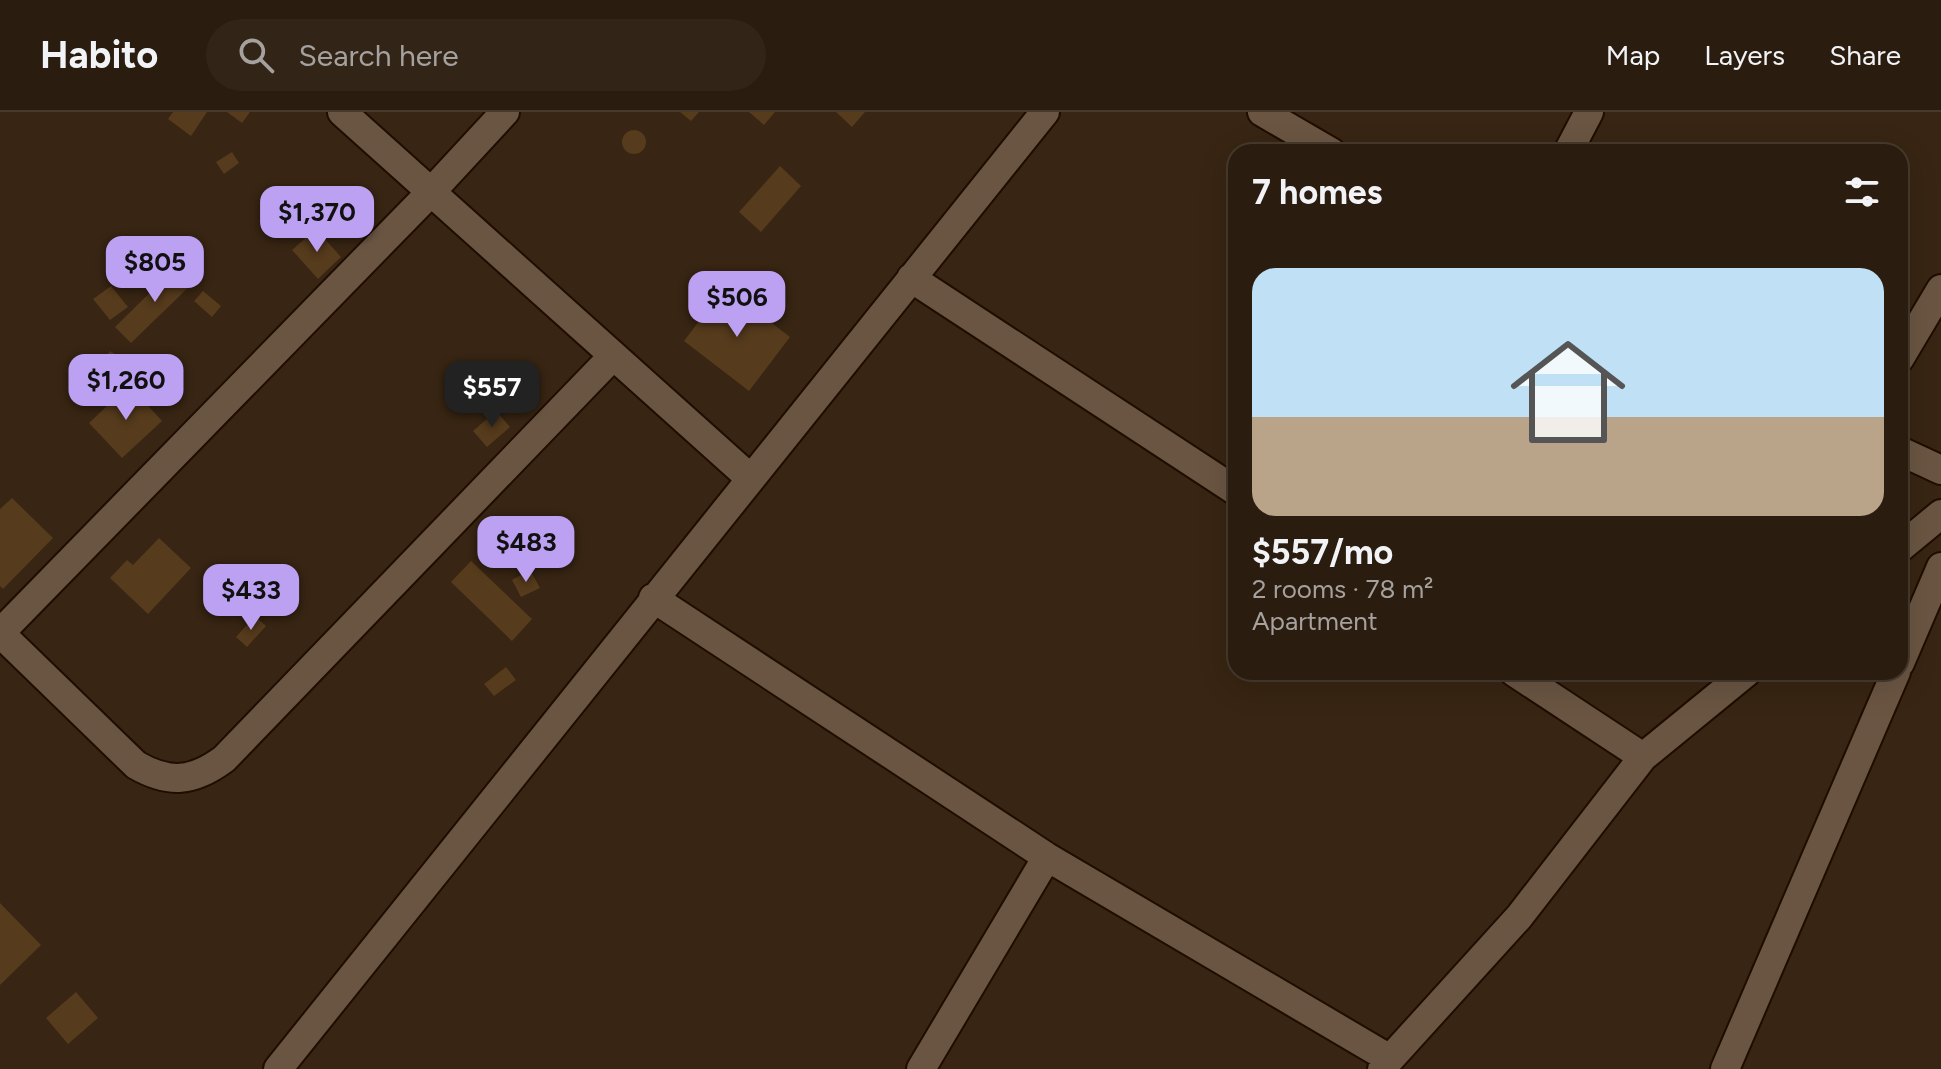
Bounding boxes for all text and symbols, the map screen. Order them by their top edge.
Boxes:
search box [206,19,766,91]
text: Habito [40,32,158,78]
icon: search [234,33,278,77]
text: Search here [298,37,459,74]
text: Map [1606,38,1660,72]
text: Layers [1704,38,1785,72]
text: Share [1829,38,1901,72]
icon: filters [1840,170,1884,214]
text: 7 homes [1252,172,1382,213]
pin: $1,370 [252,186,382,254]
text: $1,370 [278,196,356,228]
pin: $805 [108,236,202,304]
text: $805 [124,246,186,278]
pin: $506 [690,271,784,339]
text: $506 [706,281,768,313]
icon: home [1496,320,1640,464]
pin: $1,260 [61,354,191,422]
pin: $557 [445,361,539,429]
text: $1,260 [86,364,166,396]
text: $557 [462,371,522,403]
pin: $483 [479,516,573,584]
text: $483 [495,526,557,558]
text: $557/mo [1252,532,1393,573]
pin: $433 [204,564,298,632]
text: 2 rooms · 78 m² [1252,573,1433,605]
text: $433 [221,574,281,606]
text: Apartment [1252,605,1378,637]

